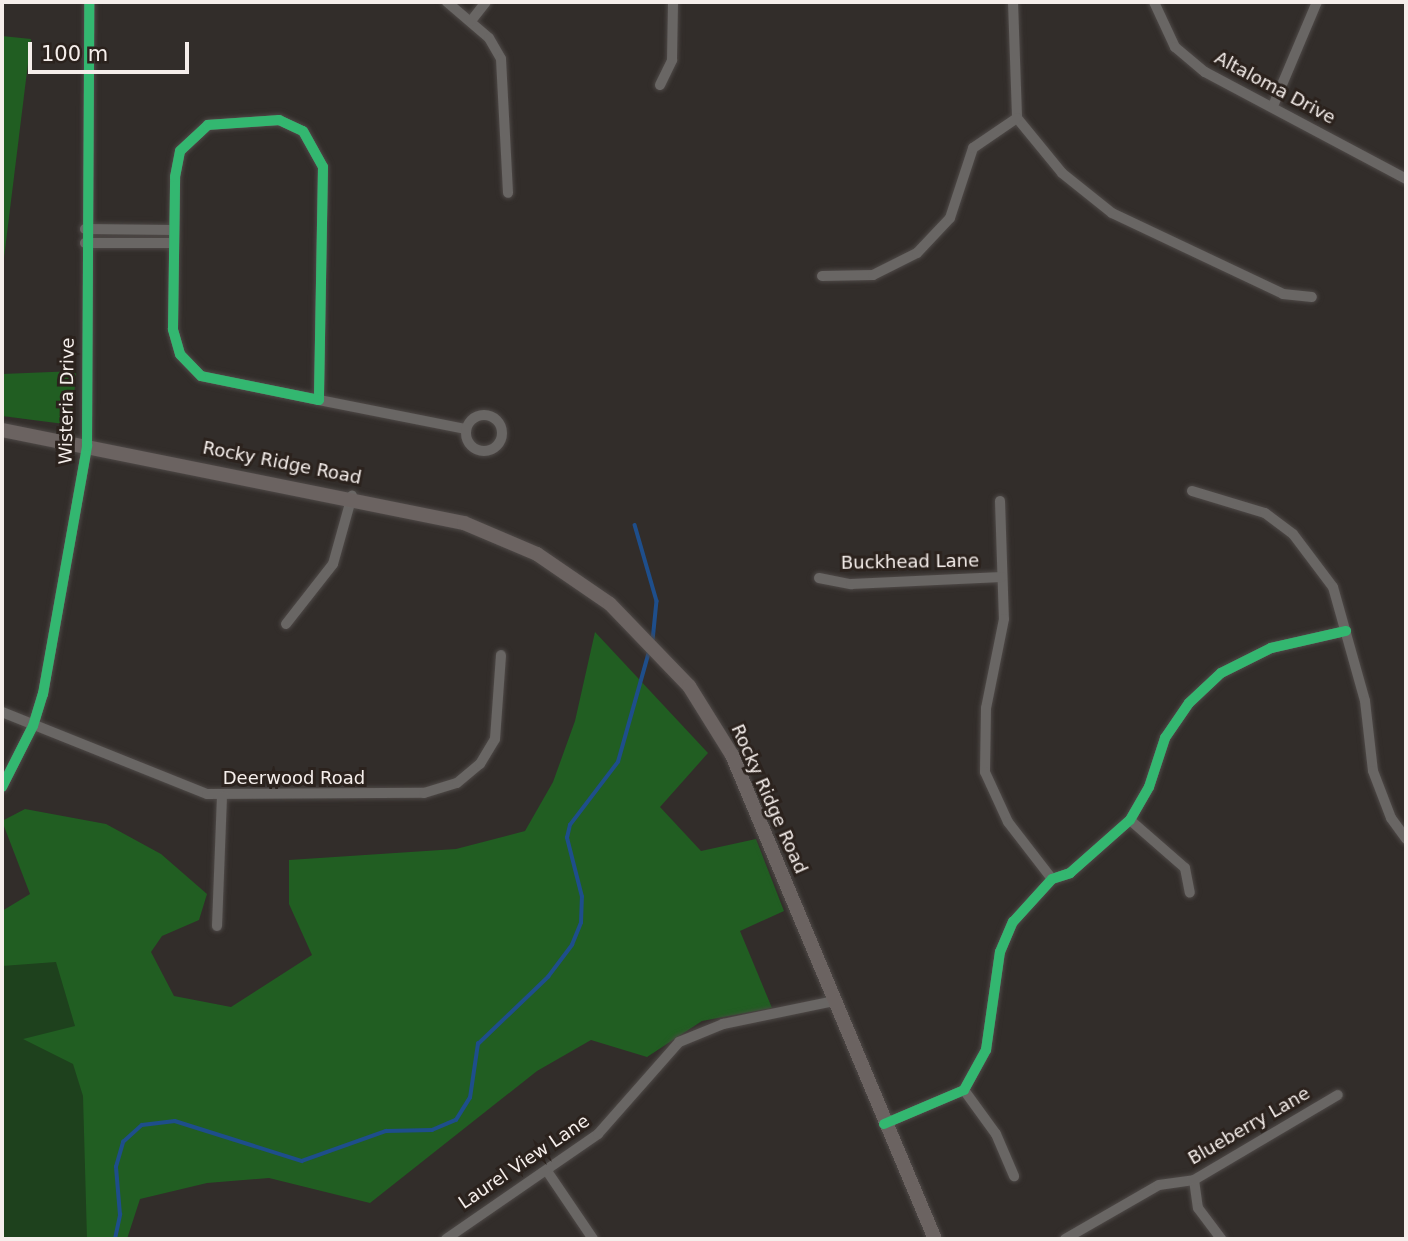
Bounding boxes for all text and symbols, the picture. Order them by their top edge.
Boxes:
scale bar [32,28,192,72]
text: 100 m [41,42,108,66]
street label: Altaloma Drive [1211,47,1339,129]
street label: Wisteria Drive [55,337,79,465]
street label: Rocky Ridge Road [201,437,363,489]
street label: Buckhead Lane [841,550,979,574]
street label: Rocky Ridge Road [726,721,812,877]
street label: Deerwood Road [223,767,365,789]
street label: Blueberry Lane [1184,1082,1314,1170]
street label: Laurel View Lane [454,1110,594,1214]

